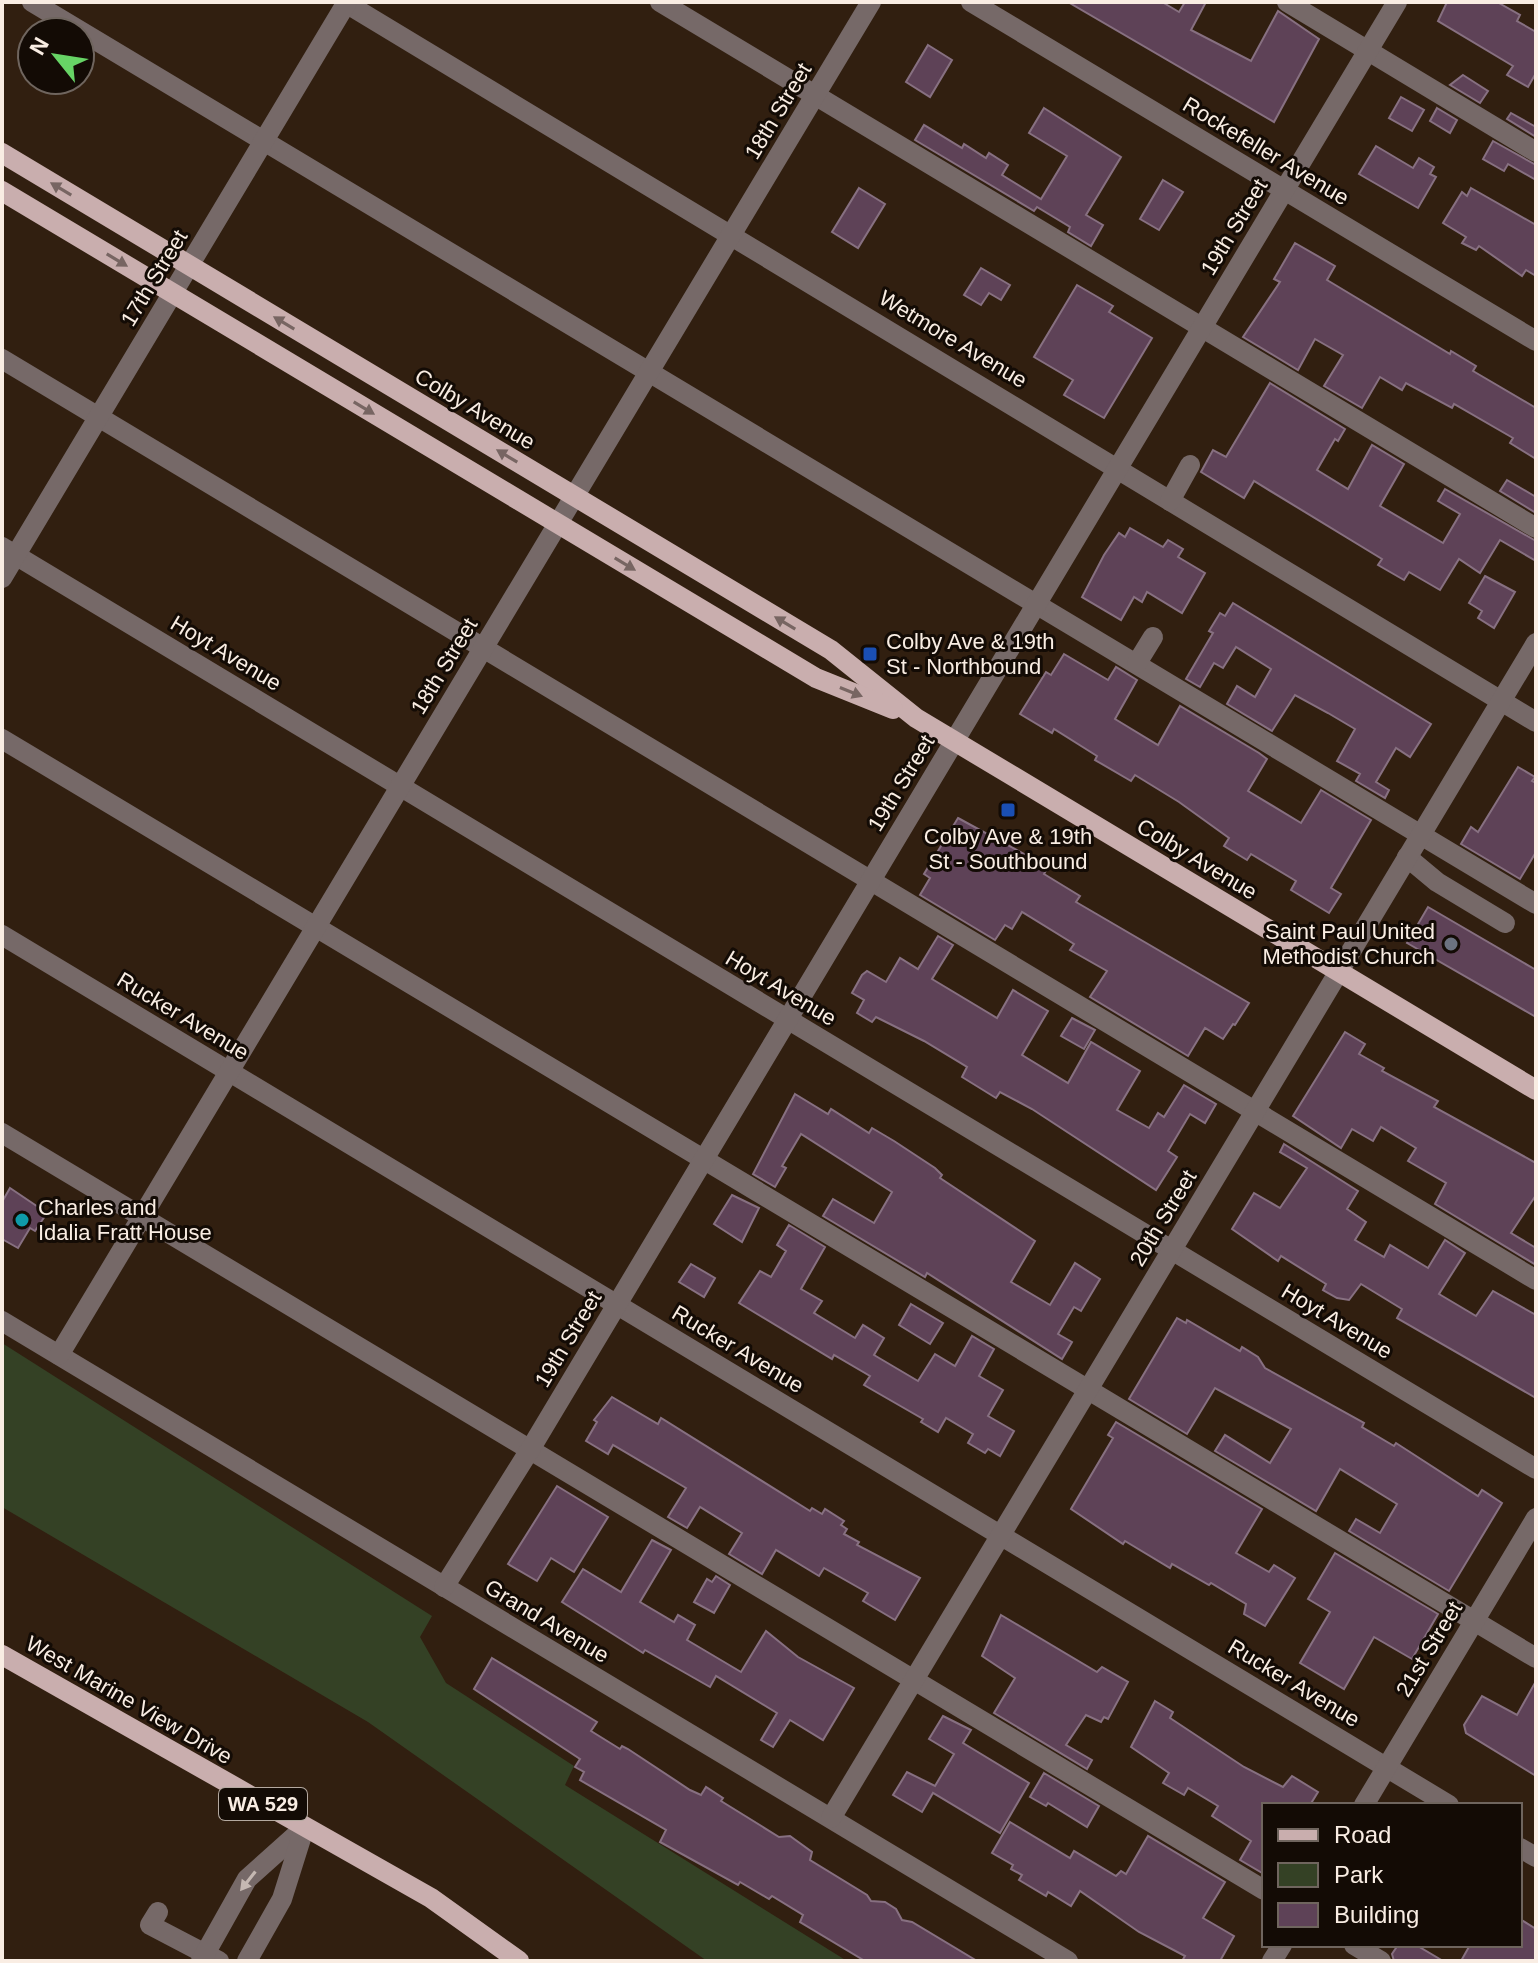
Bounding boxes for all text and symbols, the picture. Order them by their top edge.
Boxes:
north arrow [16,16,96,96]
text: N [24,33,54,59]
street label: 18th Street [740,58,816,164]
street label: Rockefeller Avenue [1178,92,1354,210]
street label: 19th Street [1196,174,1272,280]
one-way arrow [50,182,72,196]
street label: 17th Street [116,225,192,331]
one-way arrow [106,252,128,266]
street label: Wetmore Avenue [875,285,1031,393]
one-way arrow [273,316,295,330]
street label: Colby Avenue [411,363,539,455]
one-way arrow [353,400,375,414]
one-way arrow [496,450,518,464]
one-way arrow [614,557,636,571]
street label: Hoyt Avenue [166,610,286,696]
street label: 18th Street [406,613,482,719]
one-way arrow [774,616,796,630]
place label: Colby Ave & 19th St - Northbound [886,629,1054,679]
marker: Colby Ave & 19th St - Northbound [861,645,879,663]
one-way arrow [839,686,863,699]
street label: 19th Street [863,730,939,836]
marker: Colby Ave & 19th St - Southbound [999,801,1017,819]
street label: Colby Avenue [1133,813,1261,905]
place label: Colby Ave & 19th St - Southbound [924,824,1092,874]
place label: Saint Paul United Methodist Church [1263,919,1435,969]
marker: Saint Paul United Methodist Church [1442,935,1460,953]
street label: Hoyt Avenue [721,945,841,1031]
street label: Rucker Avenue [113,967,253,1065]
street label: 20th Street [1125,1165,1201,1271]
place label: Charles and Idalia Fratt House [38,1195,212,1245]
marker: Charles and Idalia Fratt House [13,1211,31,1229]
street label: Hoyt Avenue [1277,1278,1397,1364]
street label: 19th Street [530,1286,606,1392]
street label: Rucker Avenue [668,1300,808,1398]
street label: Grand Avenue [480,1574,614,1668]
street label: 21st Street [1391,1597,1467,1701]
street label: West Marine View Drive [21,1631,237,1769]
street label: Rucker Avenue [1224,1634,1364,1732]
road number: WA 529 [219,1788,307,1820]
legend [1262,1803,1522,1947]
text: Road [1334,1821,1391,1848]
text: Park [1334,1861,1384,1888]
one-way arrow [240,1871,257,1892]
text: Building [1334,1901,1419,1928]

